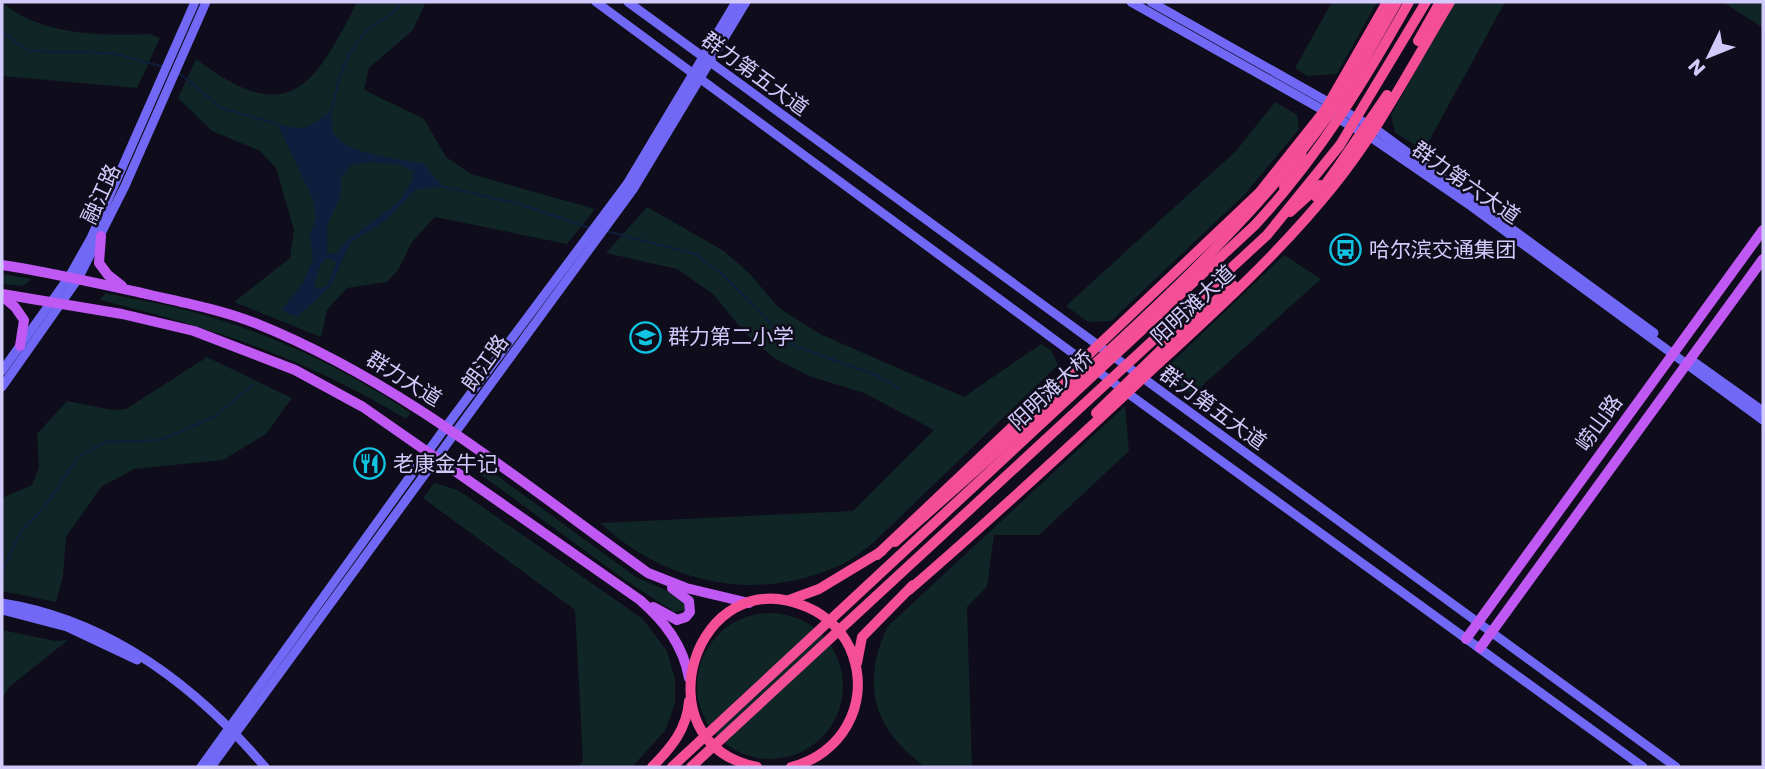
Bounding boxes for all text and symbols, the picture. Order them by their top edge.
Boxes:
north arrow [1674,21,1744,91]
street label: 群力第五大道 [696,25,815,122]
text: N [1682,53,1712,82]
street label: 群力第六大道 [1406,135,1526,231]
street label: 融江路 [74,159,127,228]
bus stop icon: 哈尔滨交通集团 [1329,233,1363,267]
place label: 哈尔滨交通集团 [1369,235,1516,264]
street label: 阳明滩大道 [1144,258,1241,351]
school or university icon: 群力第二小学 [628,320,662,354]
place label: 群力第二小学 [668,322,794,351]
street label: 朗江路 [454,329,515,397]
street label: 阳明滩大桥 [1002,343,1099,436]
street label: 群力大道 [361,344,448,413]
street label: 群力第五大道 [1154,359,1273,456]
street label: 崂山路 [1568,389,1629,457]
restaurant icon: 老康金牛记 [353,447,387,481]
place label: 老康金牛记 [393,449,498,478]

